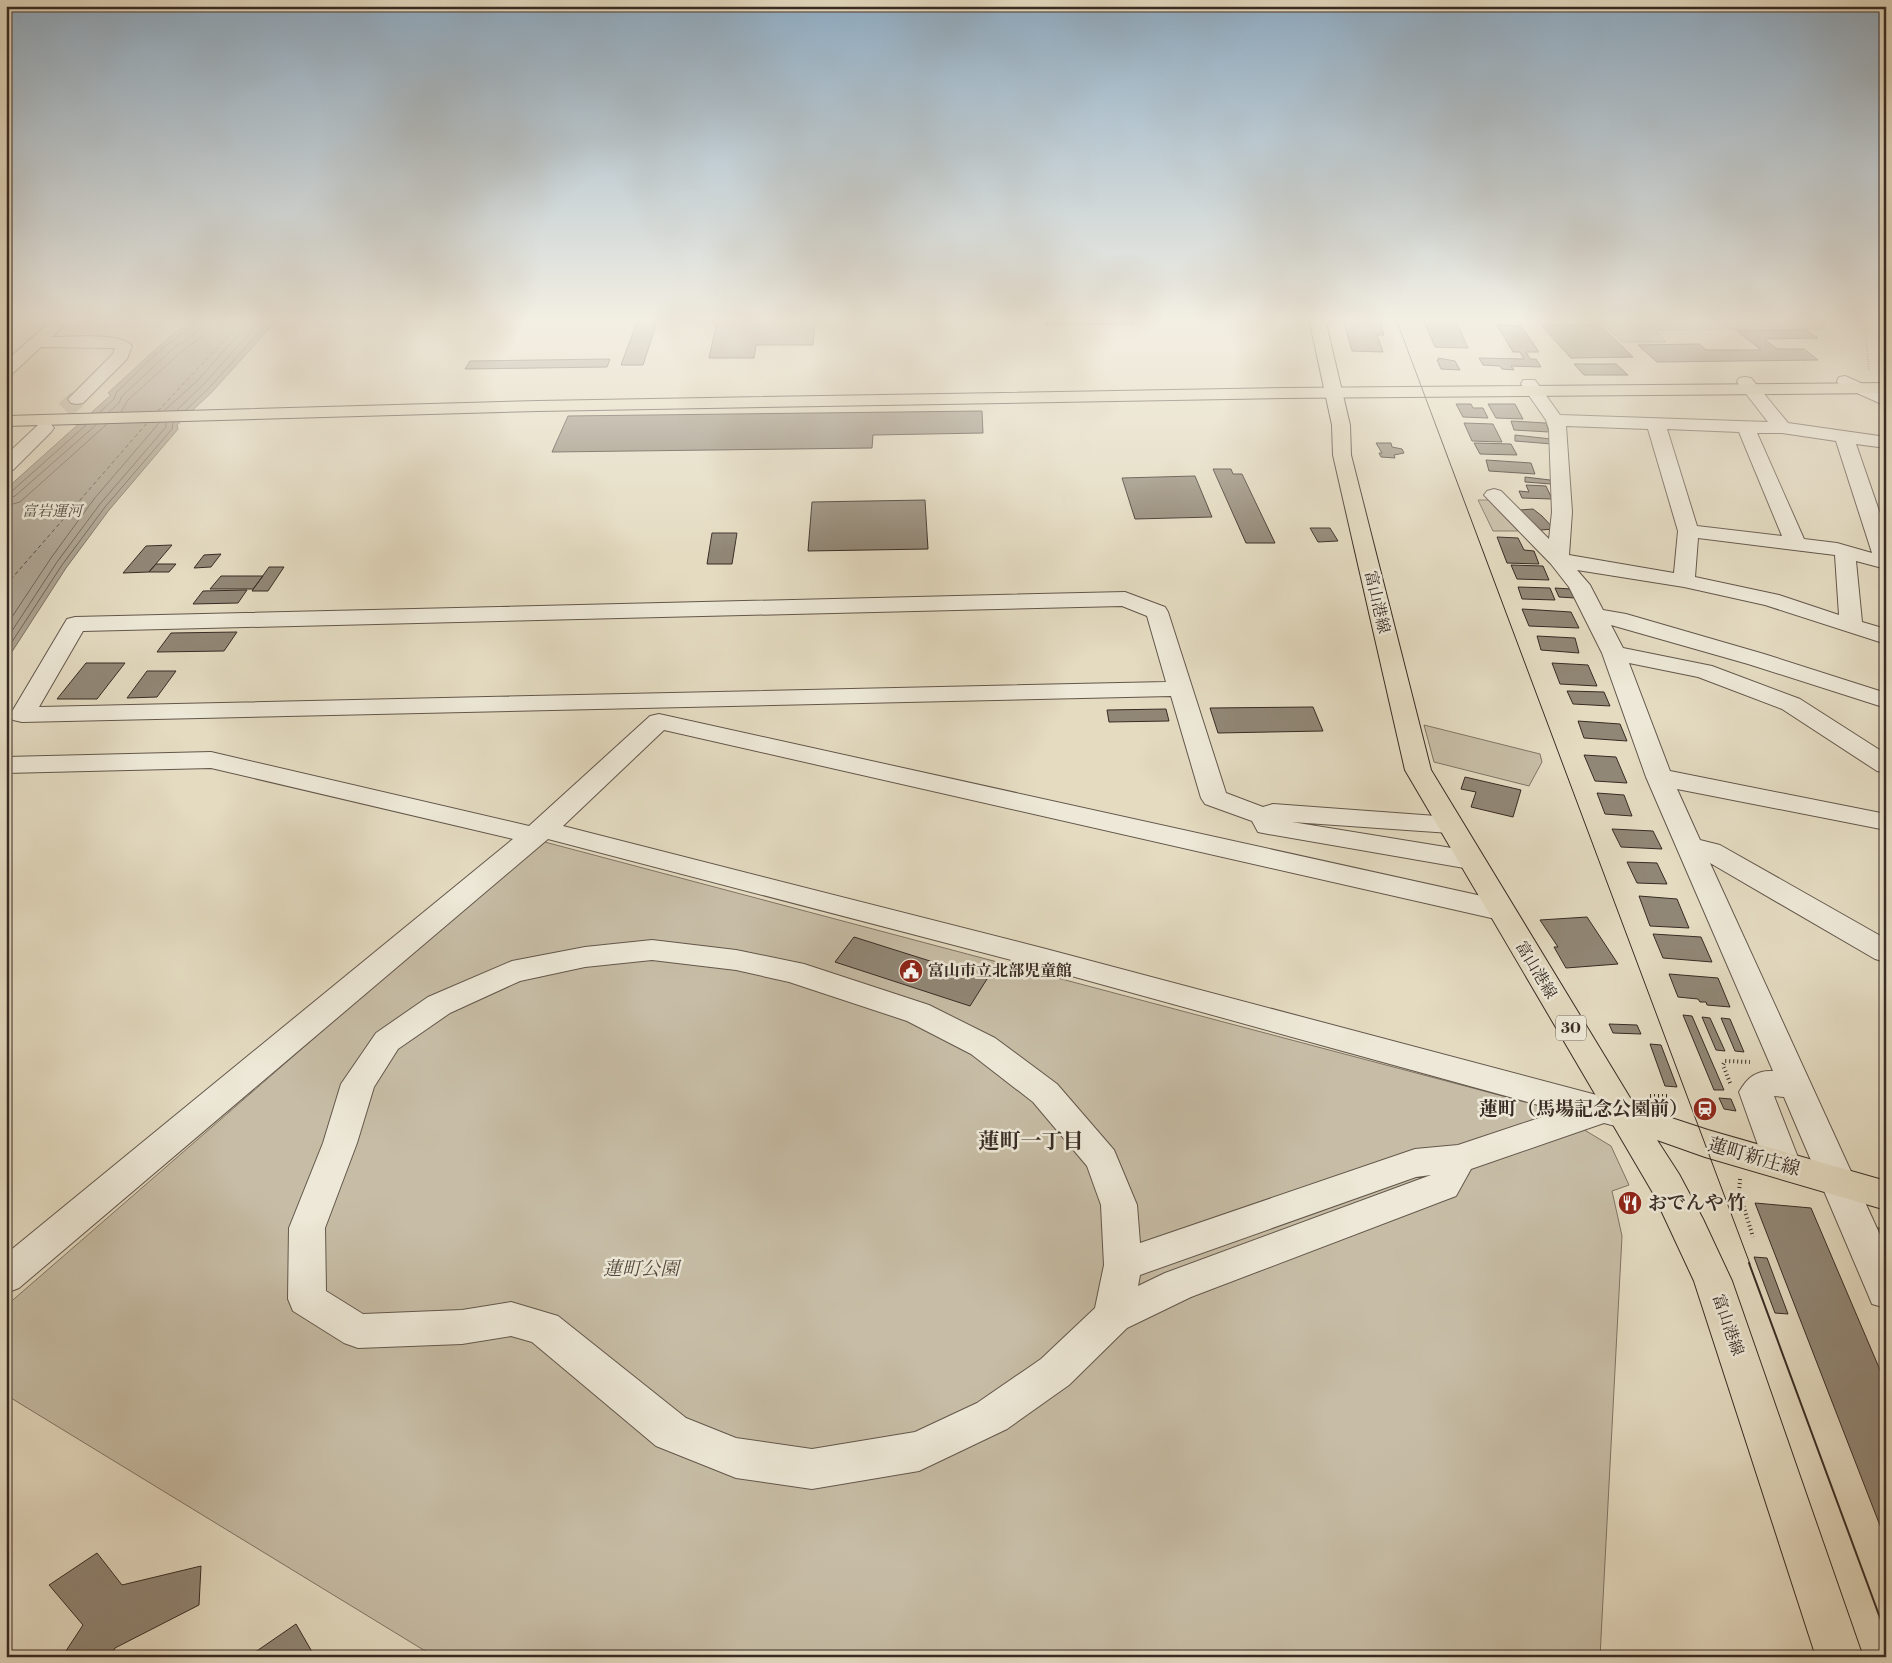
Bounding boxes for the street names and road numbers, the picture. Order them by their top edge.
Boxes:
street label: 富山港線 [1360,569,1394,635]
street label: 富山港線 [1511,937,1561,1003]
road number: 30 [1556,1016,1586,1040]
street label: 蓮町新庄線 [1705,1132,1803,1182]
street label: 富山港線 [1708,1291,1748,1359]

